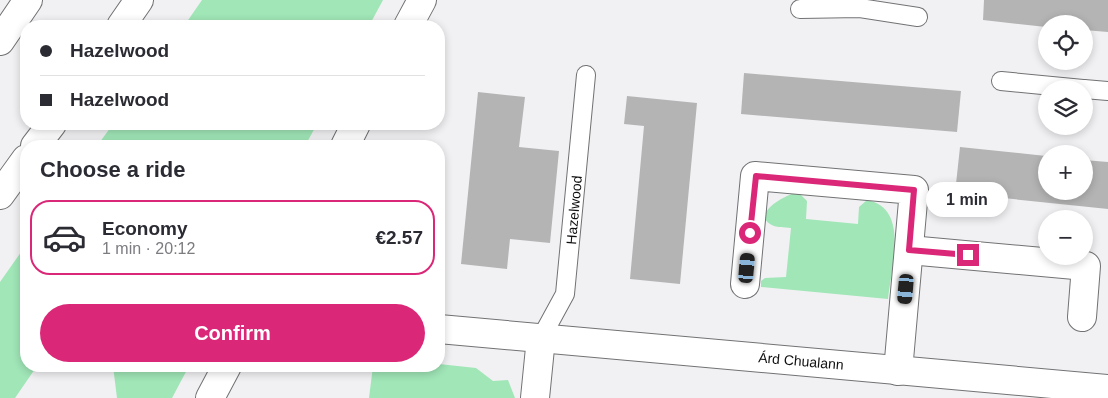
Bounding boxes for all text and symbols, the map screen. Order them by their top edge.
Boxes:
map controls [1038,15,1093,265]
button: locate [1038,15,1093,70]
text: Hazelwood [70,40,169,61]
button: layers [1038,80,1093,135]
text: Hazelwood [70,89,169,110]
button: + [1038,145,1093,200]
text: Choose a ride [40,157,185,182]
street label: Hazelwood [563,175,585,245]
callout: 1 min [927,182,1009,218]
text: 1 min [946,191,988,208]
button: − [1038,210,1093,265]
icon: car [42,215,87,260]
text: Economy [102,218,188,239]
route start [739,222,761,244]
text: €2.57 [375,227,423,248]
text: 1 min · 20:12 [102,240,195,257]
route end [957,244,979,266]
car [738,252,755,284]
car [897,273,914,305]
button: Confirm [40,304,425,362]
street label: Árd Chualann [758,349,844,373]

